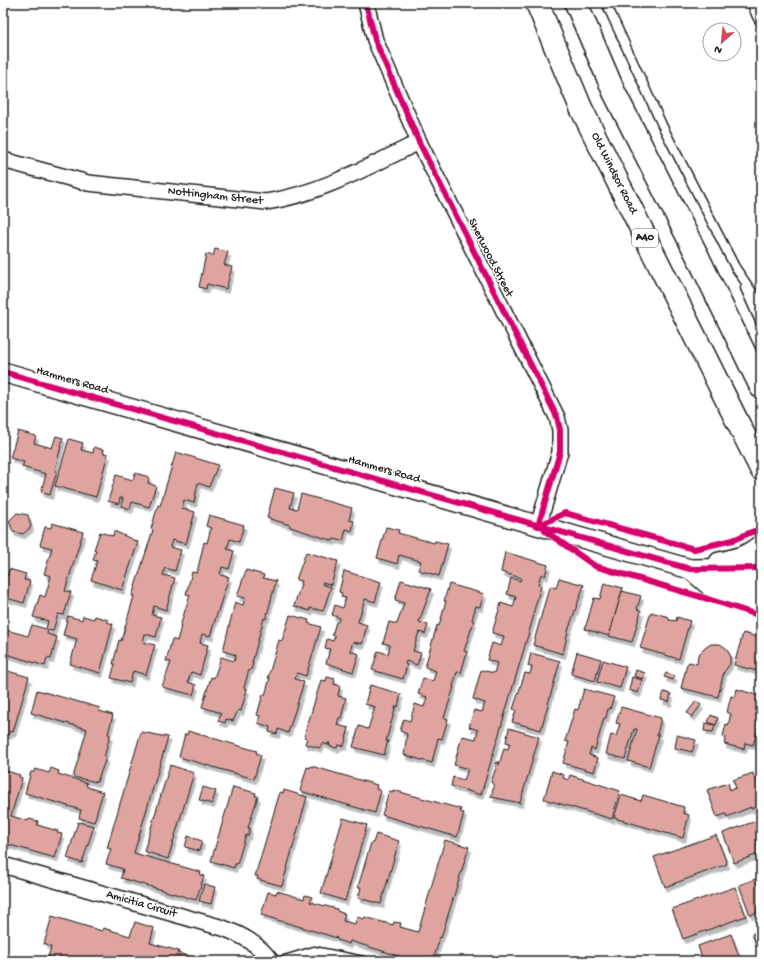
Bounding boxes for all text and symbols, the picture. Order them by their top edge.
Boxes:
north arrow [702,22,742,62]
text: N [712,42,724,56]
street label: Old Windsor Road [587,130,640,217]
street label: Nottingham Street [167,185,265,209]
street label: Sherwood Street [464,216,516,301]
road number: A40 [632,229,658,247]
street label: Hammers Road [34,364,111,398]
street label: Hammers Road [346,453,423,487]
street label: Amicitia Circuit [105,888,179,922]

